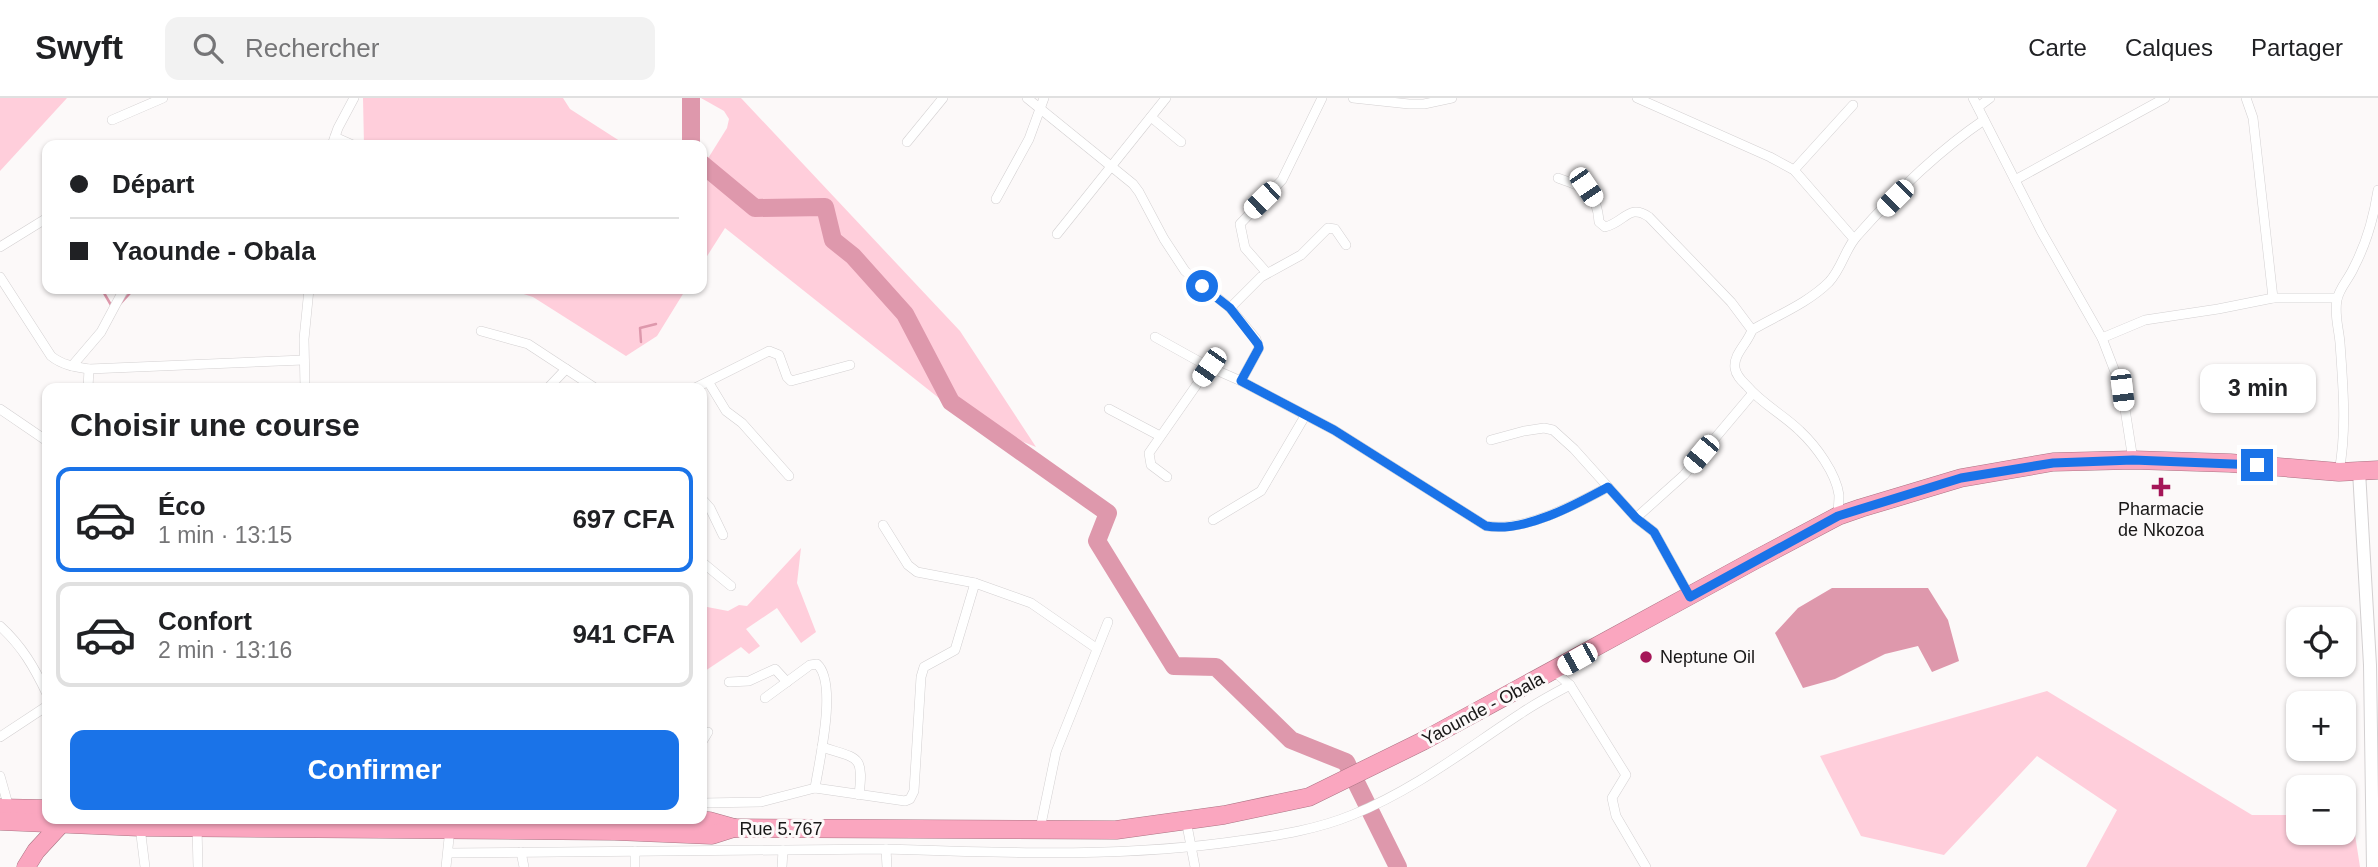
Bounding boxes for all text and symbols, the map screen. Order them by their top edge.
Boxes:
search box [165,17,655,80]
text: Swyft [35,29,123,66]
icon: search [189,29,227,67]
text: Rechercher [245,33,379,63]
text: Carte [2028,34,2087,61]
text: Calques [2125,34,2213,61]
text: Partager [2251,34,2343,61]
car [1566,164,1607,210]
text: Départ [112,169,194,199]
car [1873,176,1918,220]
car [1240,178,1285,222]
text: Yaounde - Obala [112,236,316,266]
route start [1186,270,1218,302]
car [1189,344,1230,390]
callout: 3 min [2199,364,2315,412]
car [2110,368,2135,412]
text: 3 min [2228,375,2288,401]
text: Choisir une course [70,407,360,443]
car [1680,431,1723,477]
route end [2241,449,2273,481]
marker: Pharmacie de Nkozoa [2153,479,2169,495]
icon: car [74,488,137,551]
text: Éco [158,491,206,521]
place label: Pharmacie de Nkozoa [2118,499,2205,540]
text: 697 CFA [572,504,675,534]
text: 1 min · 13:15 [158,522,292,548]
icon: car [74,603,137,666]
text: Confort [158,606,252,636]
map controls [2286,607,2356,845]
button: locate [2286,607,2356,677]
text: 941 CFA [572,619,675,649]
text: 2 min · 13:16 [158,637,292,663]
car [1554,640,1601,678]
place label: Neptune Oil [1660,647,1755,667]
marker: Neptune Oil [1638,649,1654,665]
street label: Yaounde - Obala [1419,668,1548,749]
button: + [2286,691,2356,761]
button: Confirmer [70,730,679,810]
button: − [2286,775,2356,845]
street label: Rue 5.767 [739,819,823,839]

